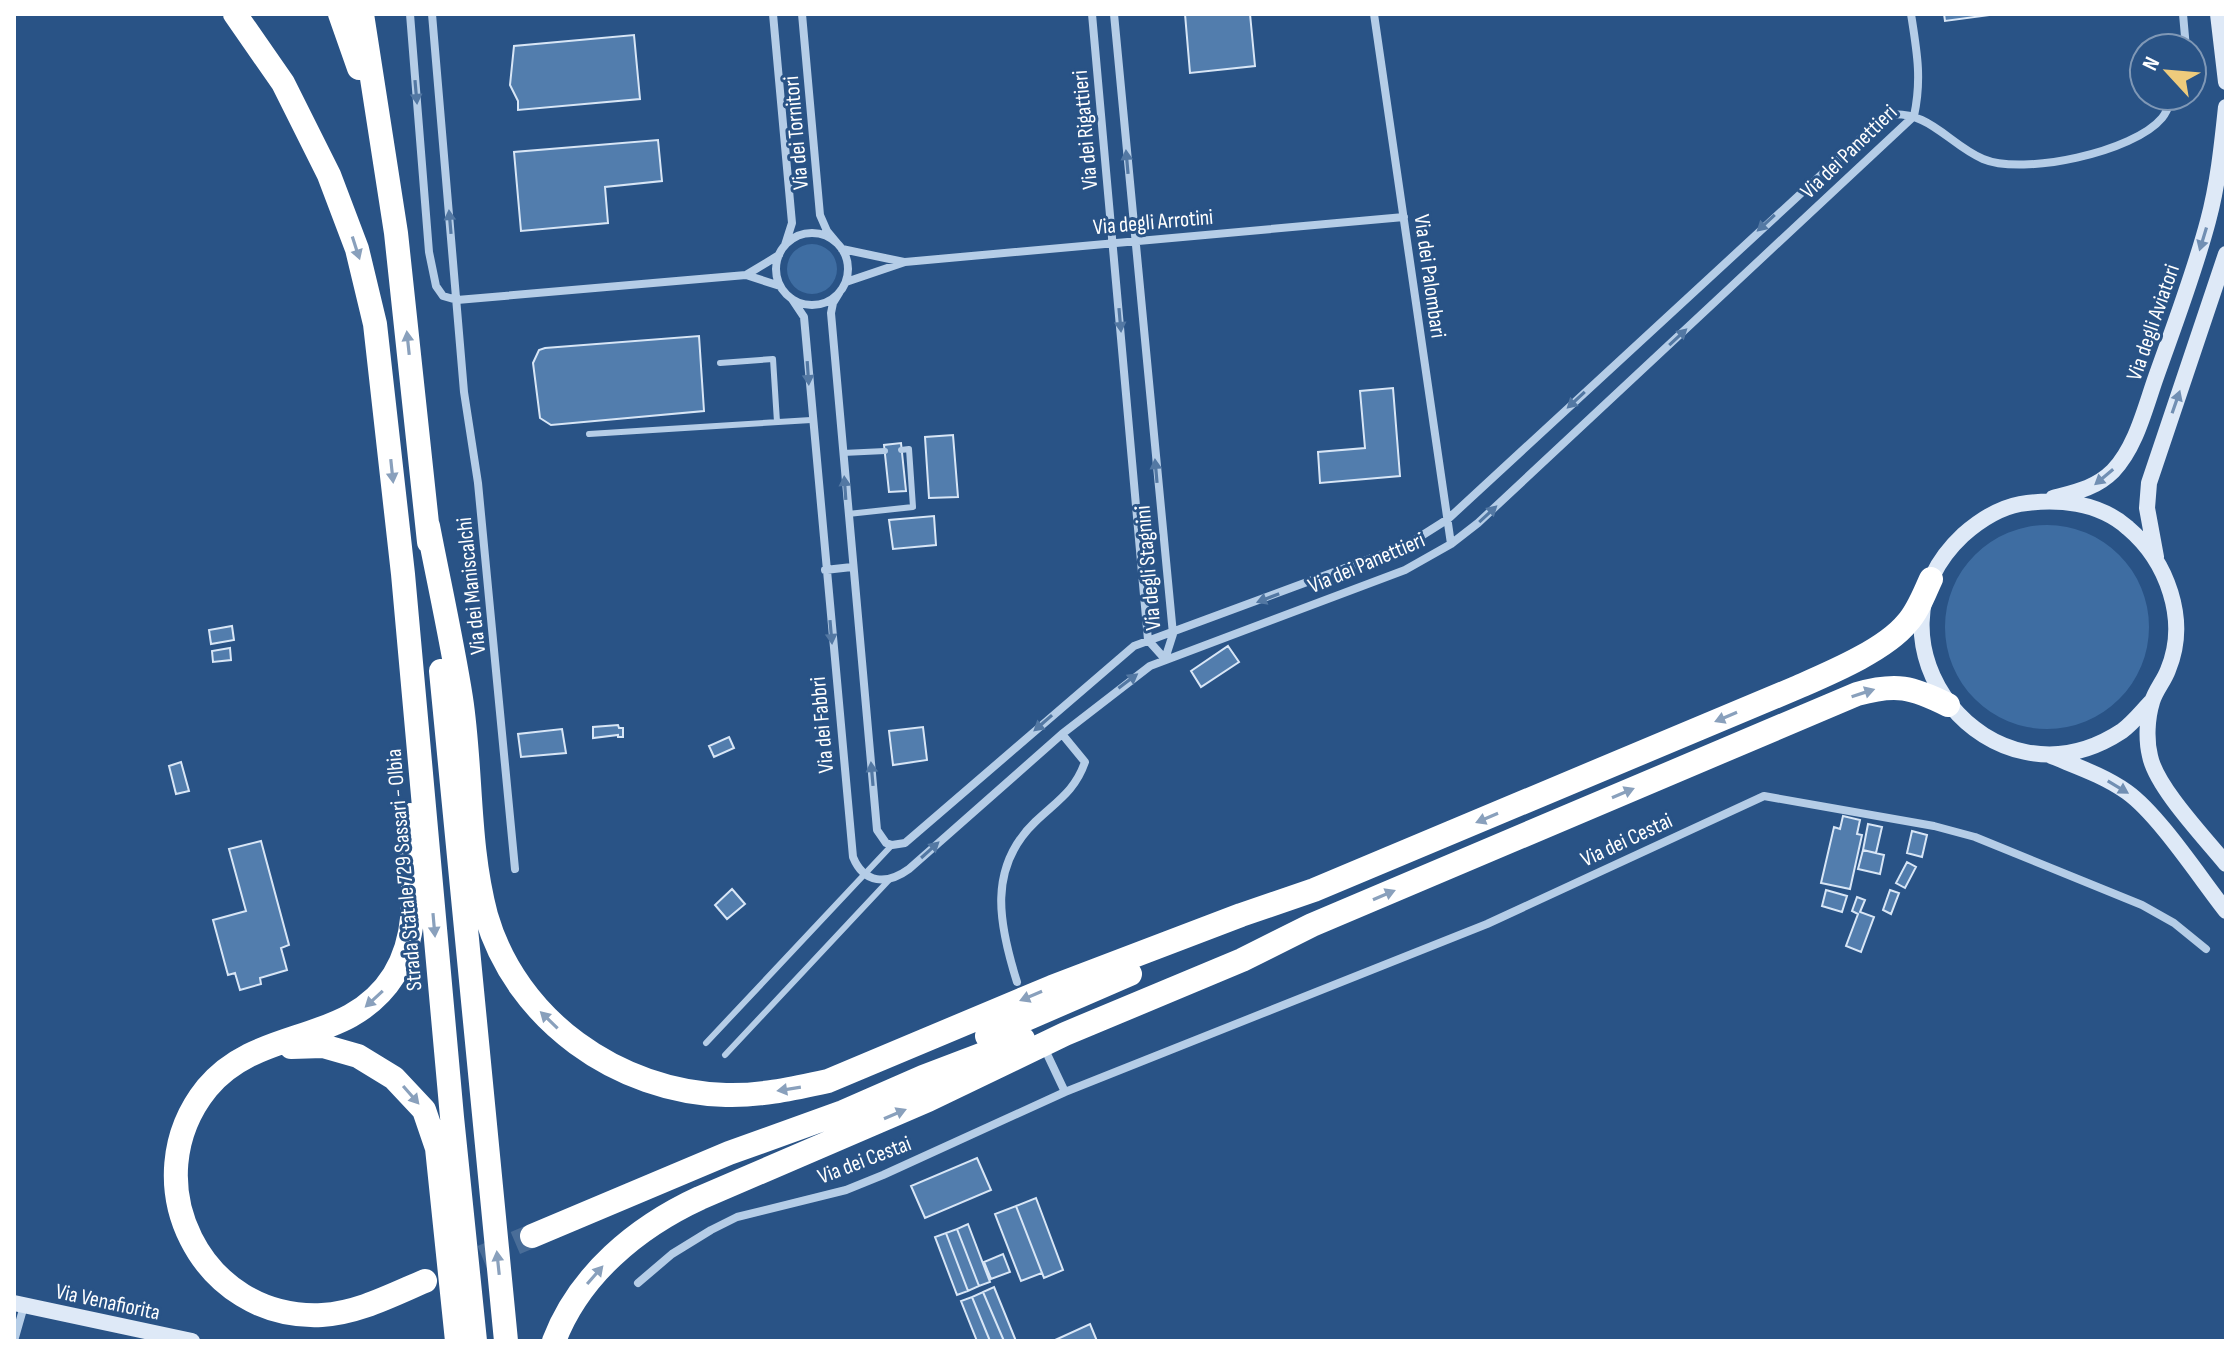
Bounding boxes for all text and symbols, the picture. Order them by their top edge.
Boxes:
north arrow [2128,32,2208,112]
text: N [2137,53,2166,75]
street label: Via dei Rigattieri [1067,69,1104,191]
street label: Via dei Tornitori [778,75,815,191]
one-way arrow [410,80,423,105]
street label: Via dei Panettieri [1795,99,1903,205]
one-way arrow [1121,149,1134,174]
street label: Via degli Arrotini [1092,204,1214,241]
one-way arrow [443,209,456,234]
street label: Via dei Palombari [1407,213,1452,340]
one-way arrow [1757,214,1776,232]
one-way arrow [2196,227,2209,251]
one-way arrow [351,237,363,261]
street label: Via degli Aviatori [2121,261,2186,384]
one-way arrow [1113,308,1126,333]
one-way arrow [1668,328,1687,346]
one-way arrow [401,330,414,355]
one-way arrow [802,361,815,386]
one-way arrow [2170,390,2183,414]
one-way arrow [1566,391,1585,409]
one-way arrow [1149,458,1162,483]
one-way arrow [385,459,398,484]
one-way arrow [2094,468,2114,485]
one-way arrow [838,475,851,500]
street label: Via degli Stagnini [1130,504,1167,631]
one-way arrow [1478,505,1497,523]
street label: Via dei Maniscalchi [451,516,492,656]
street label: Via dei Panettieri [1304,527,1429,600]
one-way arrow [1256,592,1280,605]
one-way arrow [824,620,837,645]
one-way arrow [1118,674,1138,690]
street label: Via dei Fabbri [805,676,840,774]
one-way arrow [1851,686,1875,699]
one-way arrow [1714,711,1738,724]
one-way arrow [1034,714,1054,731]
street label: Strada Statale 729 Sassari - Olbia [380,748,429,992]
one-way arrow [865,761,878,786]
one-way arrow [2107,780,2129,794]
one-way arrow [1611,787,1635,800]
street label: Via dei Cestai [1577,807,1677,873]
one-way arrow [1474,812,1498,825]
one-way arrow [921,842,940,860]
one-way arrow [1372,888,1395,901]
one-way arrow [428,913,441,938]
one-way arrow [364,990,384,1008]
one-way arrow [1019,990,1043,1003]
one-way arrow [540,1011,559,1029]
one-way arrow [776,1083,801,1096]
one-way arrow [402,1085,419,1105]
one-way arrow [883,1108,907,1121]
street label: Via dei Cestai [814,1130,915,1191]
one-way arrow [492,1250,505,1275]
one-way arrow [585,1266,603,1285]
street label: Via Venafiorita [53,1278,162,1327]

